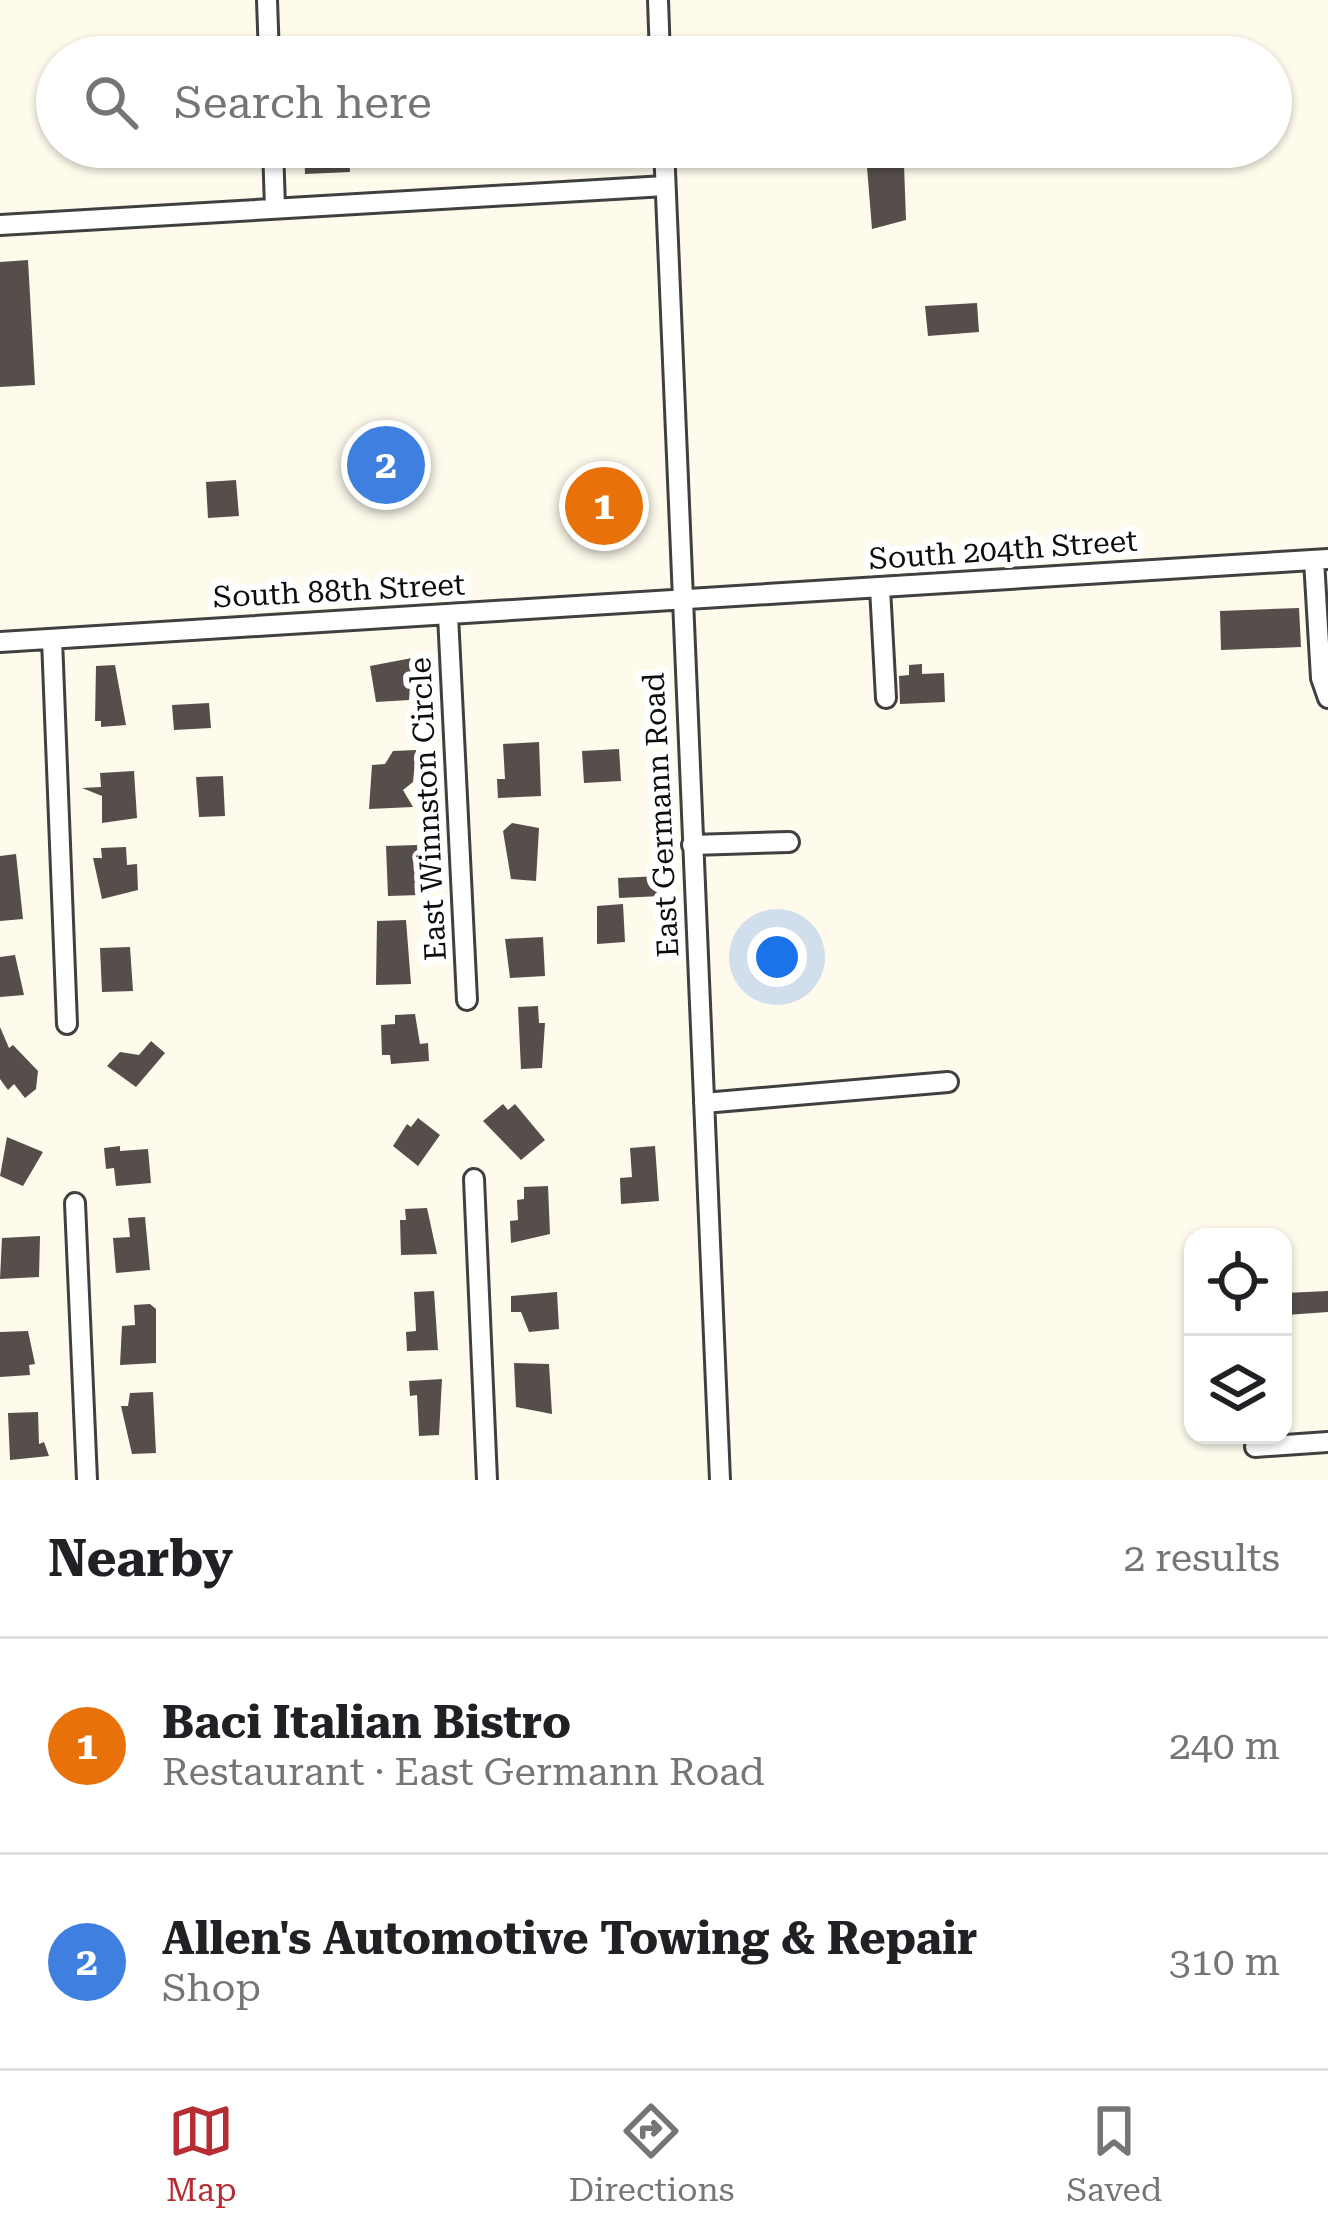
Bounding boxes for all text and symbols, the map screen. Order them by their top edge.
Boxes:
search box [36,36,1292,168]
icon: search [78,69,144,135]
text: Search here [174,76,432,129]
pin: 2 [347,420,425,510]
pin: 1 [565,461,643,551]
street label: South 204th Street [868,523,1138,576]
street label: South 88th Street [212,566,466,615]
street label: East Winnston Circle [402,656,453,962]
street label: East Germann Road [636,672,685,958]
your location [747,927,807,987]
map controls [1184,1228,1292,1444]
button: locate [1184,1228,1292,1336]
button: layers [1184,1336,1292,1444]
text: Nearby [48,1529,233,1588]
text: 2 results [1123,1535,1280,1581]
text: Baci Italian Bistro [162,1696,571,1749]
text: 1 [76,1723,98,1769]
text: 240 m [1169,1723,1280,1769]
text: Restaurant · East Germann Road [162,1749,765,1795]
text: Allen's Automotive Towing & Repair [162,1912,978,1965]
text: 2 [76,1939,98,1985]
text: 310 m [1169,1939,1280,1985]
text: Shop [162,1965,261,2011]
tab: Map [166,2098,237,2209]
tab: Directions [568,2098,734,2209]
tab: Saved [1066,2098,1162,2209]

